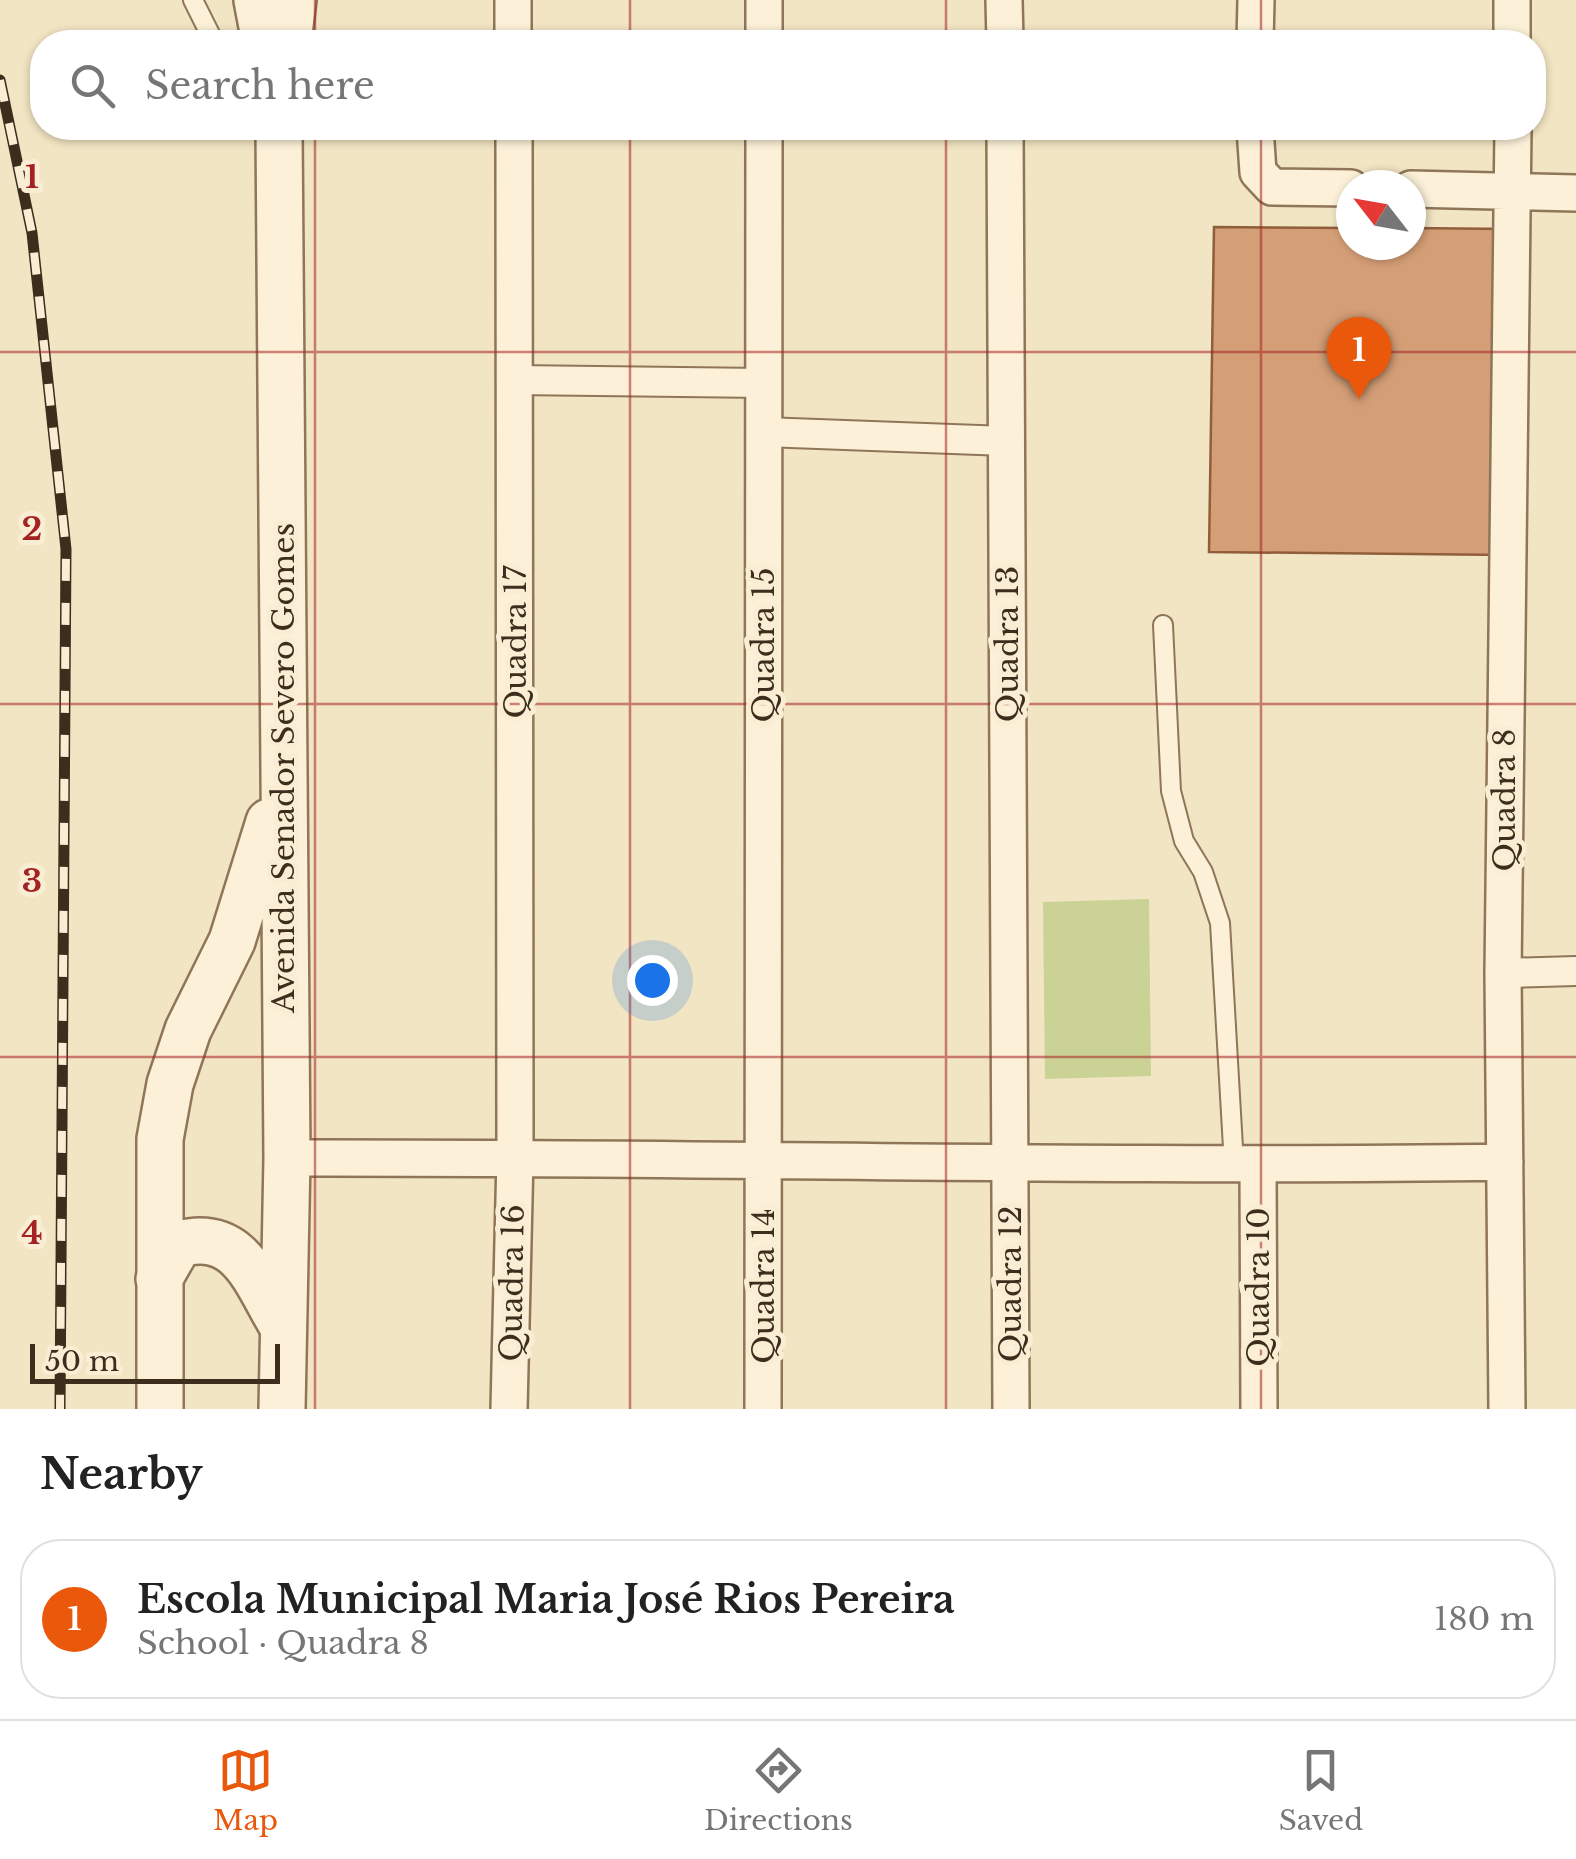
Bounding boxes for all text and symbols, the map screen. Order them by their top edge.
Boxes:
search box [30,30,1546,140]
icon: search [65,58,120,113]
text: Search here [145,62,375,109]
text: 1 [25,157,39,197]
north arrow [1336,170,1426,260]
pin: 1 [1326,316,1392,399]
text: 2 [22,509,42,549]
street label: Avenida Senador Severo Gomes [265,523,302,1014]
street label: Quadra 17 [497,565,534,719]
street label: Quadra 13 [989,566,1026,722]
street label: Quadra 15 [745,567,782,723]
street label: Quadra 8 [1486,729,1523,871]
text: 3 [22,861,42,901]
your location [627,955,678,1006]
street label: Quadra 16 [492,1204,532,1362]
street label: Quadra 12 [992,1206,1029,1362]
street label: Quadra 10 [1240,1207,1277,1367]
street label: Quadra 14 [745,1208,782,1364]
text: 4 [21,1213,43,1253]
scale bar [30,1339,280,1384]
text: 50 m [45,1344,119,1379]
text: Nearby [40,1448,203,1500]
text: Escola Municipal Maria José Rios Pereira [137,1576,955,1623]
text: 1 [68,1599,81,1639]
text: 180 m [1434,1599,1534,1639]
text: School · Quadra 8 [137,1623,429,1663]
tab: Map [213,1743,278,1838]
tab: Directions [704,1743,853,1838]
tab: Saved [1279,1743,1363,1838]

